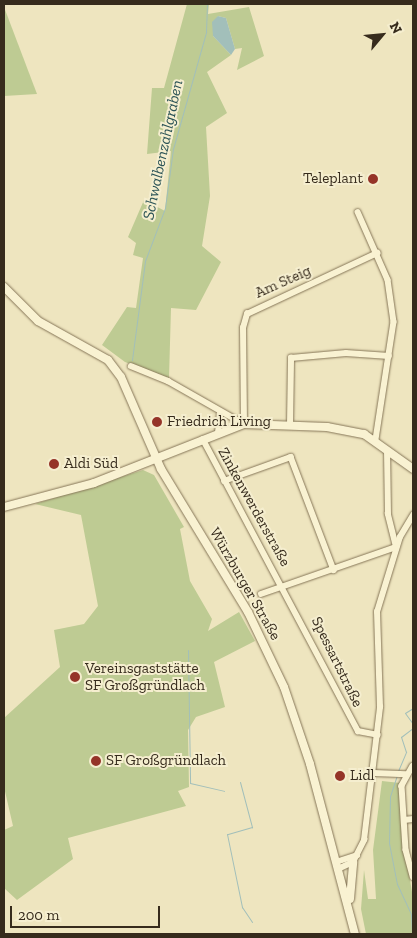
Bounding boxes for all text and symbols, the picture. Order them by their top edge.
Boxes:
north arrow [357,10,407,60]
text: N [386,19,406,36]
water label: Schwalbenzahlgraben [139,78,187,222]
place label: Teleplant [303,170,363,188]
marker: Teleplant [367,173,379,185]
street label: Am Steig [252,262,314,302]
place label: Friedrich Living [167,413,271,431]
marker: Friedrich Living [151,416,163,428]
street label: Zinkenwerderstraße [214,444,294,570]
place label: Aldi Süd [64,455,118,473]
marker: Aldi Süd [48,458,60,470]
street label: Würzburger Straße [205,525,285,643]
street label: Spessartstraße [307,614,367,710]
place label: Vereinsgaststätte SF Großgründlach [85,659,205,694]
marker: Vereinsgaststätte SF Großgründlach [69,671,81,683]
place label: SF Großgründlach [106,752,226,770]
marker: SF Großgründlach [90,755,102,767]
place label: Lidl [350,767,375,785]
marker: Lidl [334,770,346,782]
scale bar [12,896,162,928]
text: 200 m [18,906,59,924]

